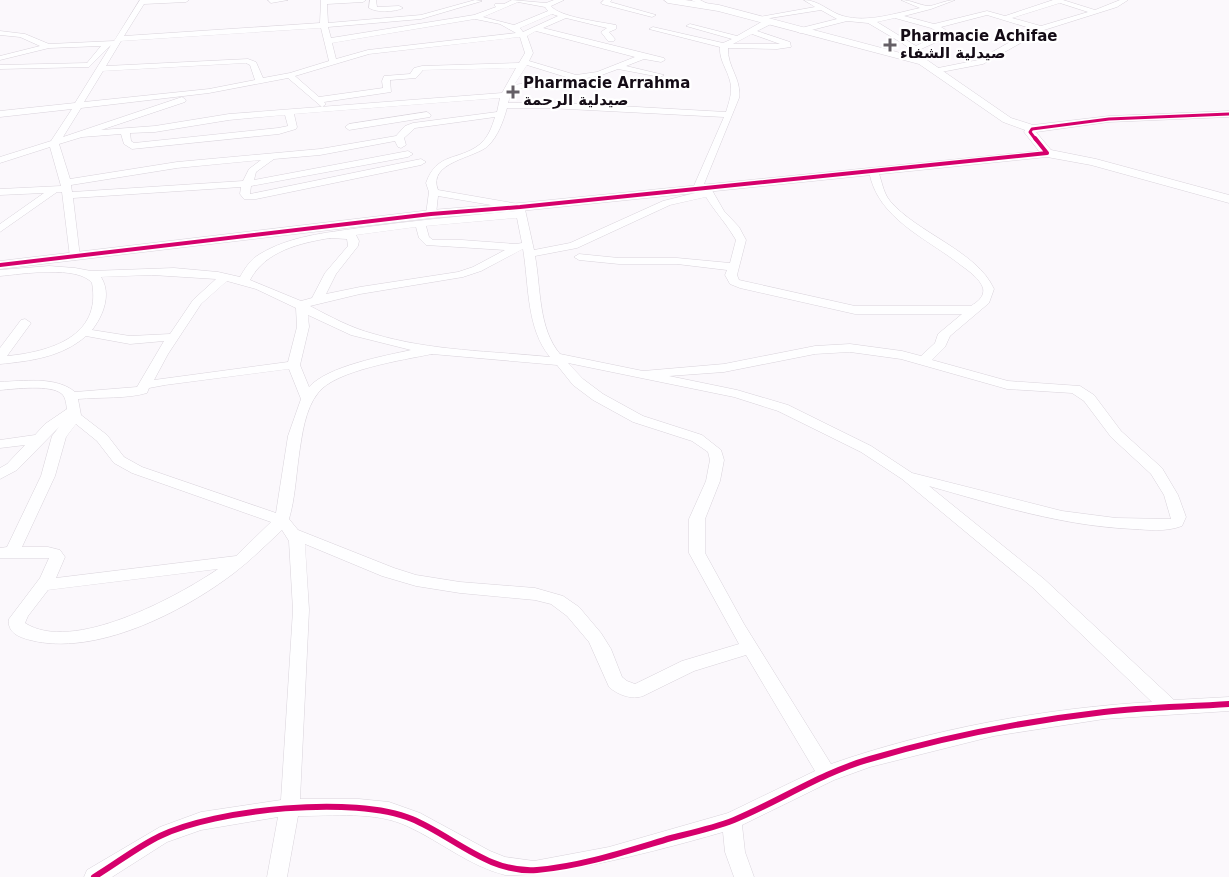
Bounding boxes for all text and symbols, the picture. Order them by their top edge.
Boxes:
place label: Pharmacie Achifae صيدلية الشفاء [900,27,1058,62]
marker: Pharmacie Achifae صيدلية الشفاء [884,39,896,51]
place label: Pharmacie Arrahma صيدلية الرحمة [523,74,690,109]
marker: Pharmacie Arrahma صيدلية الرحمة [507,86,519,98]

